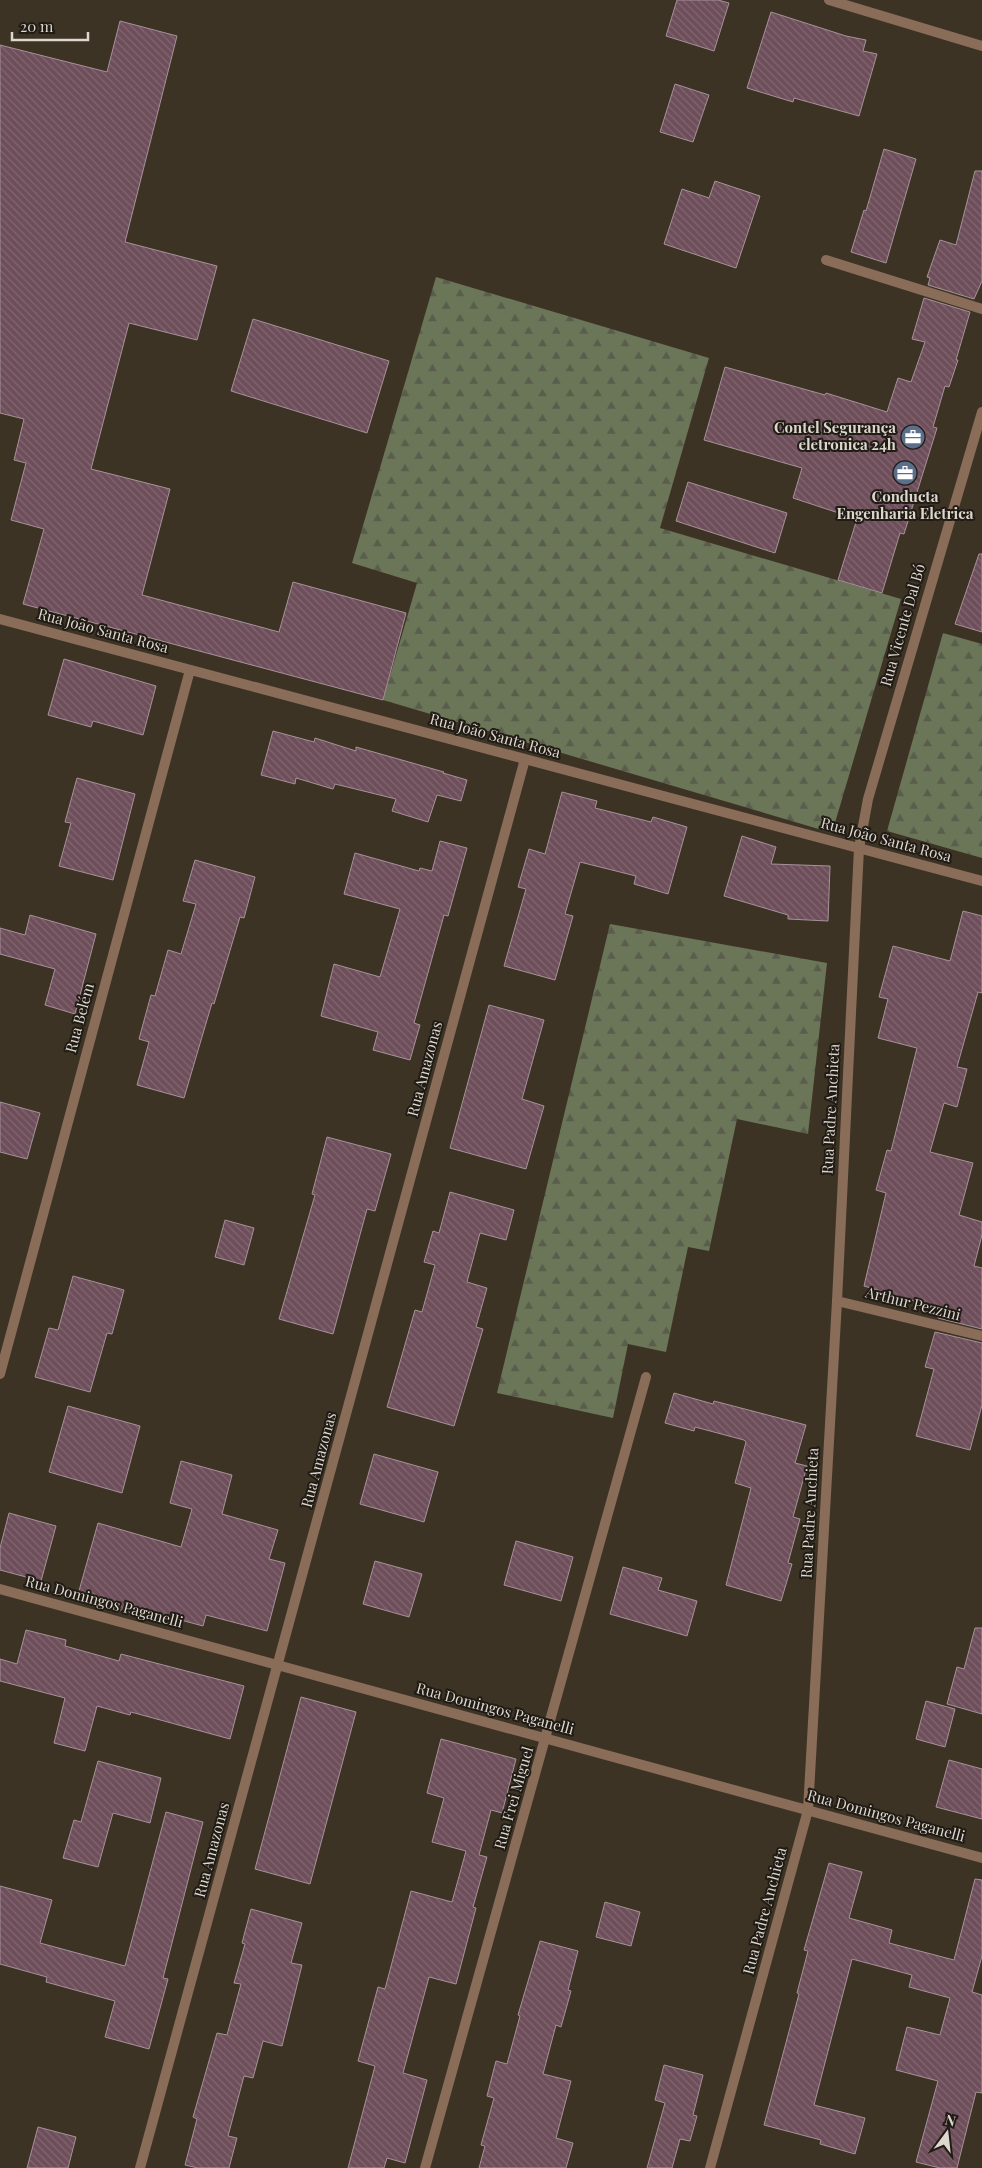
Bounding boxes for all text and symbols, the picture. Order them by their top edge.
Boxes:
scale bar [12,10,89,42]
text: 20 m [20,16,54,36]
place label: Contel Segurança eletronica 24h [774,417,896,454]
office icon: Contel Segurança eletronica 24h [900,424,926,450]
office icon: Conducta Engenharia Eletrica [892,460,918,486]
place label: Conducta Engenharia Eletrica [837,486,974,523]
street label: Rua Vicente Dal Bó [875,561,929,688]
street label: Rua João Santa Rosa [36,603,171,657]
street label: Rua João Santa Rosa [428,708,563,762]
street label: Rua João Santa Rosa [819,812,954,866]
street label: Rua Belém [60,980,98,1055]
street label: Rua Amazonas [402,1019,446,1119]
street label: Rua Padre Anchieta [817,1043,843,1175]
street label: Arthur Pezzini [863,1281,963,1325]
street label: Rua Amazonas [296,1410,340,1510]
street label: Rua Padre Anchieta [796,1447,822,1579]
street label: Rua Domingos Paganelli [23,1570,186,1632]
street label: Rua Domingos Paganelli [414,1677,577,1739]
street label: Rua Frei Miguel [489,1744,537,1851]
street label: Rua Domingos Paganelli [805,1784,968,1846]
street label: Rua Amazonas [189,1800,233,1900]
street label: Rua Padre Anchieta [737,1844,791,1976]
north arrow [922,2108,972,2158]
text: N [943,2109,958,2130]

